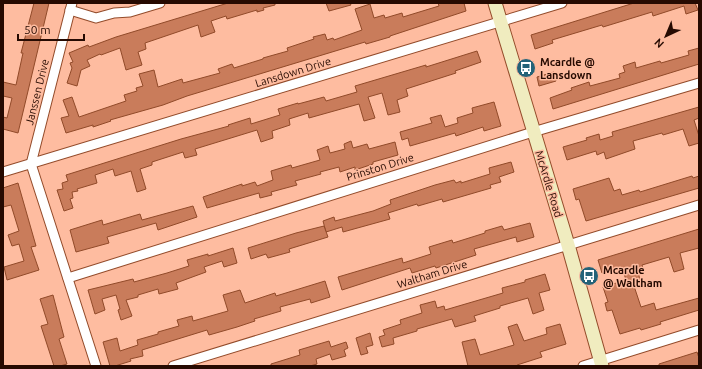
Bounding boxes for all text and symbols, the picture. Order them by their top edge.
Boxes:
scale bar [18,16,84,42]
north arrow [646,16,686,56]
text: 50 m [24,23,51,36]
text: N [652,36,666,50]
street label: Lansdown Drive [254,55,332,89]
place label: Mcardle @ Lansdown [540,56,595,81]
bus stop icon: Mcardle @ Lansdown [515,57,537,79]
street label: Janssen Drive [23,58,51,126]
street label: McArdle Road [533,149,565,219]
street label: Prinston Drive [345,151,415,183]
street label: Waltham Drive [395,258,469,290]
place label: Mcardle @ Waltham [603,264,662,289]
bus stop icon: Mcardle @ Waltham [578,265,600,287]

